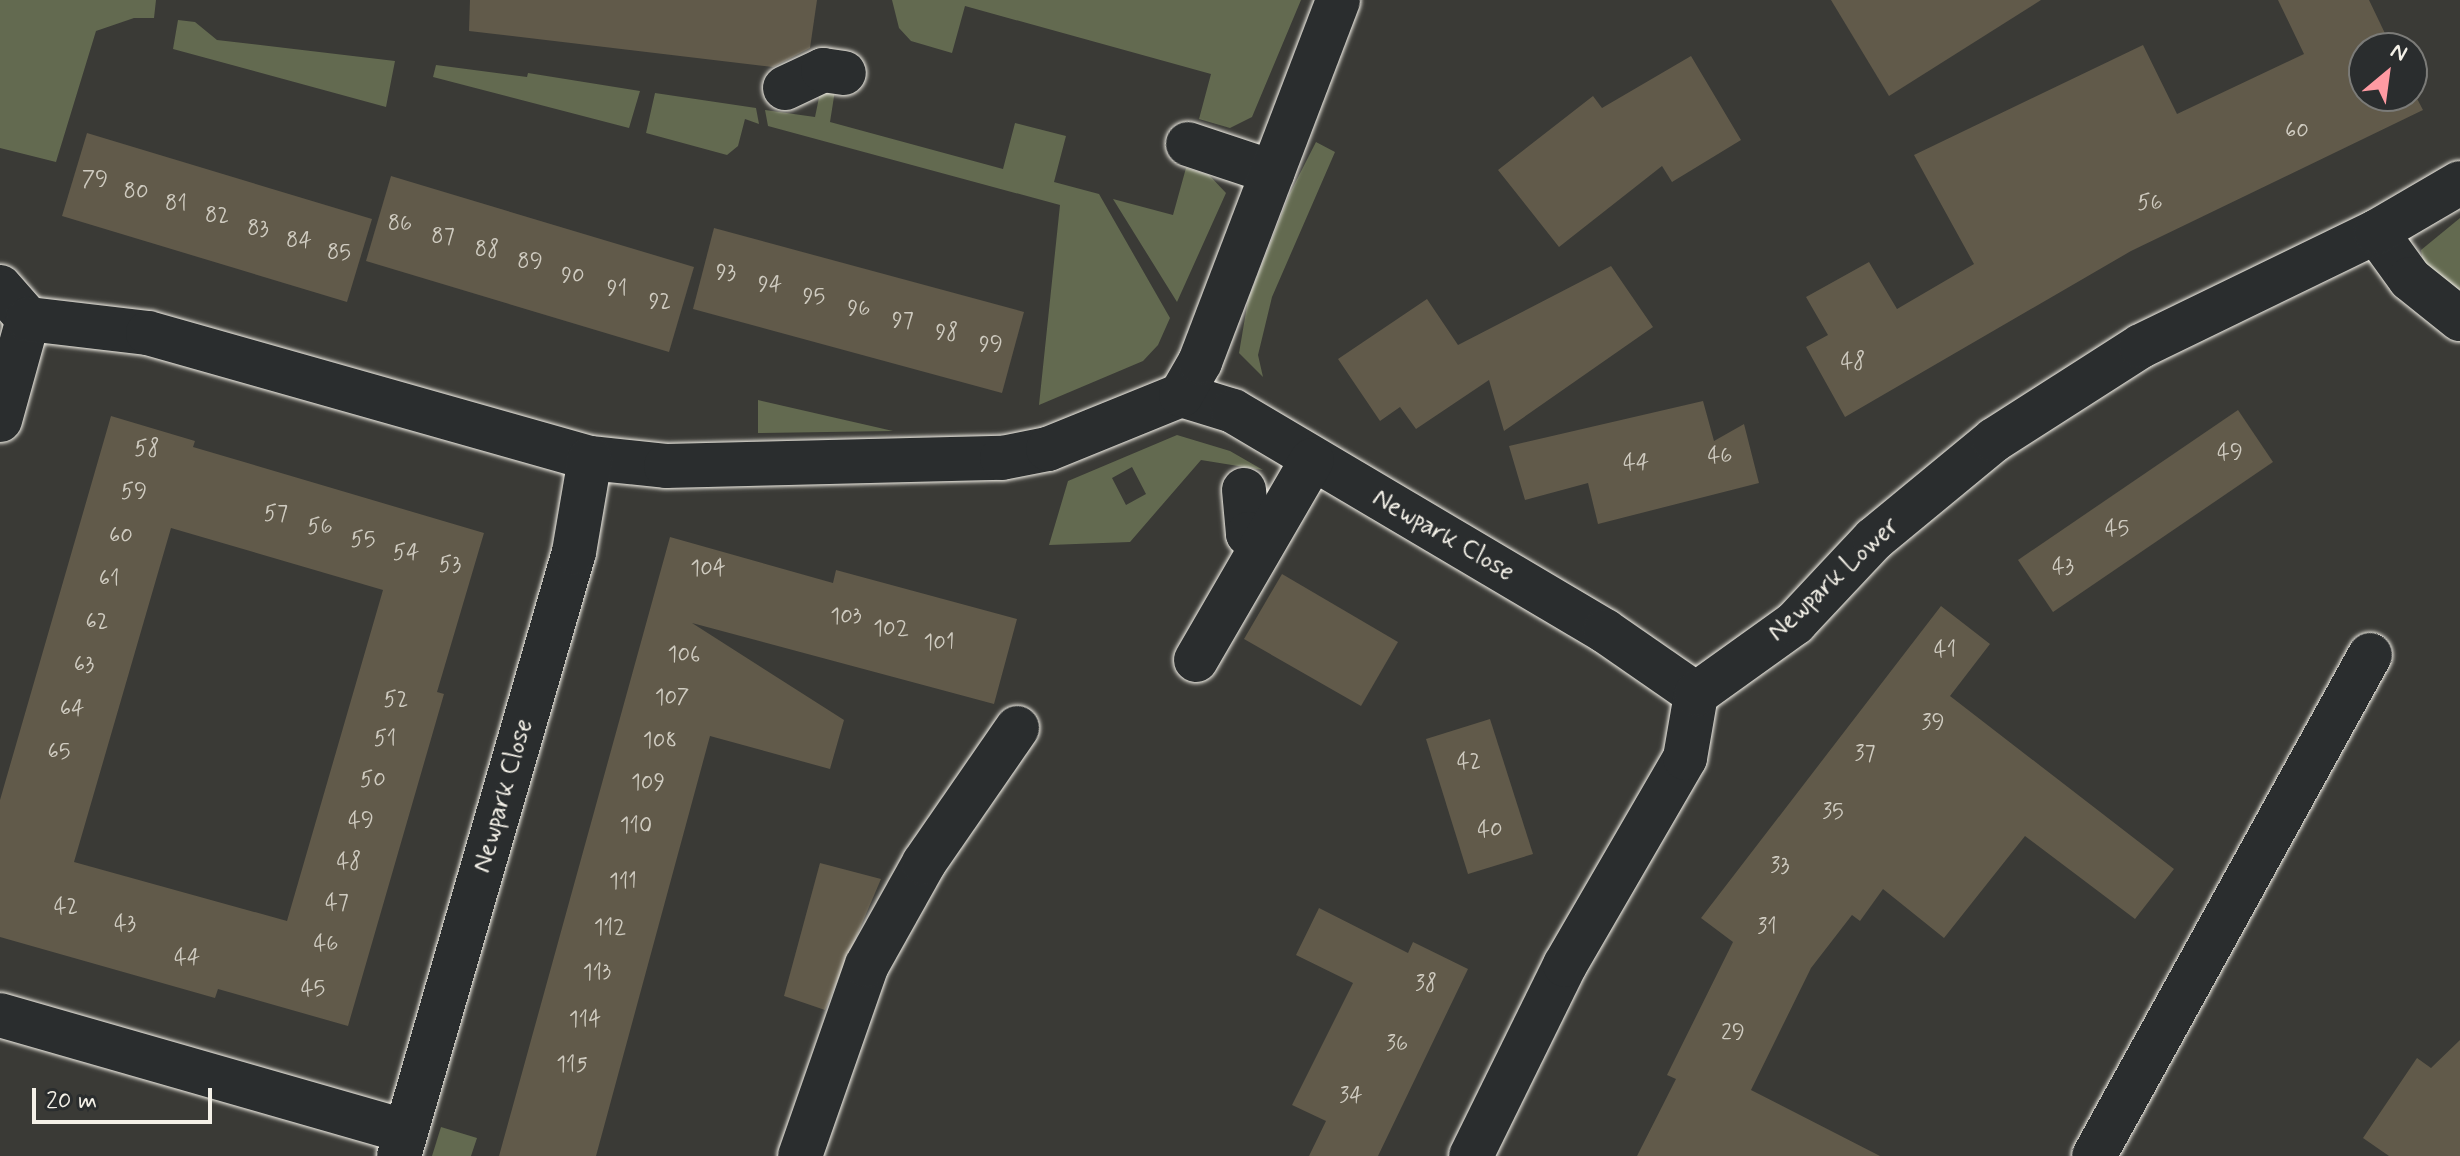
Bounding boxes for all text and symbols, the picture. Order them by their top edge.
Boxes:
north arrow [2348,32,2428,112]
text: N [2385,37,2412,69]
house number: 60 [2285,119,2309,145]
house number: 79 [82,168,108,194]
house number: 80 [124,180,148,206]
house number: 56 [2137,191,2163,217]
house number: 81 [165,192,187,218]
house number: 82 [205,204,229,230]
house number: 86 [388,212,412,238]
house number: 83 [247,217,269,243]
house number: 87 [431,225,455,251]
house number: 84 [286,229,312,255]
house number: 88 [475,238,499,264]
house number: 85 [327,241,351,267]
house number: 89 [517,250,543,276]
house number: 93 [716,261,736,287]
house number: 90 [561,264,585,290]
house number: 94 [758,273,782,299]
house number: 91 [607,277,627,303]
house number: 95 [803,285,825,311]
house number: 92 [649,290,671,316]
house number: 96 [848,297,870,323]
house number: 97 [892,309,914,335]
house number: 98 [936,321,958,347]
house number: 99 [979,333,1003,359]
house number: 48 [1841,350,1865,376]
house number: 58 [134,437,160,463]
house number: 49 [2217,441,2243,467]
house number: 46 [1708,444,1732,470]
house number: 44 [1623,451,1649,477]
house number: 59 [121,480,147,506]
street label: Newpark Close [1366,483,1520,589]
house number: 57 [264,502,288,528]
street label: Newpark Lower [1762,511,1906,649]
house number: 56 [307,515,333,541]
house number: 45 [2105,517,2129,543]
house number: 60 [109,524,133,550]
house number: 55 [351,528,375,554]
house number: 54 [393,541,419,567]
house number: 53 [439,553,461,579]
house number: 43 [2052,555,2074,581]
house number: 104 [690,557,726,583]
house number: 61 [99,567,119,593]
house number: 103 [830,605,862,631]
house number: 62 [86,610,108,636]
house number: 102 [873,617,909,643]
house number: 101 [924,631,954,657]
house number: 41 [1934,638,1956,664]
house number: 106 [668,643,700,669]
house number: 63 [74,653,94,679]
house number: 107 [655,686,689,712]
house number: 52 [384,688,408,714]
house number: 64 [60,697,84,723]
house number: 39 [1921,711,1945,737]
street label: Newpark Close [467,715,541,877]
house number: 51 [374,727,396,753]
house number: 108 [643,729,677,755]
house number: 65 [48,740,70,766]
house number: 37 [1854,742,1876,768]
house number: 42 [1457,750,1481,776]
house number: 50 [360,768,386,794]
house number: 109 [631,771,665,797]
house number: 35 [1822,800,1844,826]
house number: 49 [348,809,374,835]
house number: 110 [620,814,652,840]
house number: 40 [1477,818,1503,844]
house number: 48 [337,850,361,876]
house number: 33 [1770,854,1790,880]
house number: 111 [609,870,637,896]
house number: 47 [325,891,349,917]
house number: 42 [54,895,78,921]
house number: 43 [114,912,136,938]
house number: 31 [1757,915,1777,941]
house number: 112 [594,916,626,942]
house number: 46 [314,932,338,958]
house number: 44 [174,946,200,972]
house number: 113 [583,961,611,987]
house number: 38 [1415,972,1437,998]
house number: 45 [301,977,325,1003]
house number: 114 [569,1008,601,1034]
house number: 29 [1721,1021,1745,1047]
house number: 36 [1386,1032,1408,1058]
house number: 115 [556,1053,588,1079]
scale bar [36,1072,216,1122]
house number: 34 [1339,1084,1363,1110]
text: 20 m [46,1086,97,1117]

